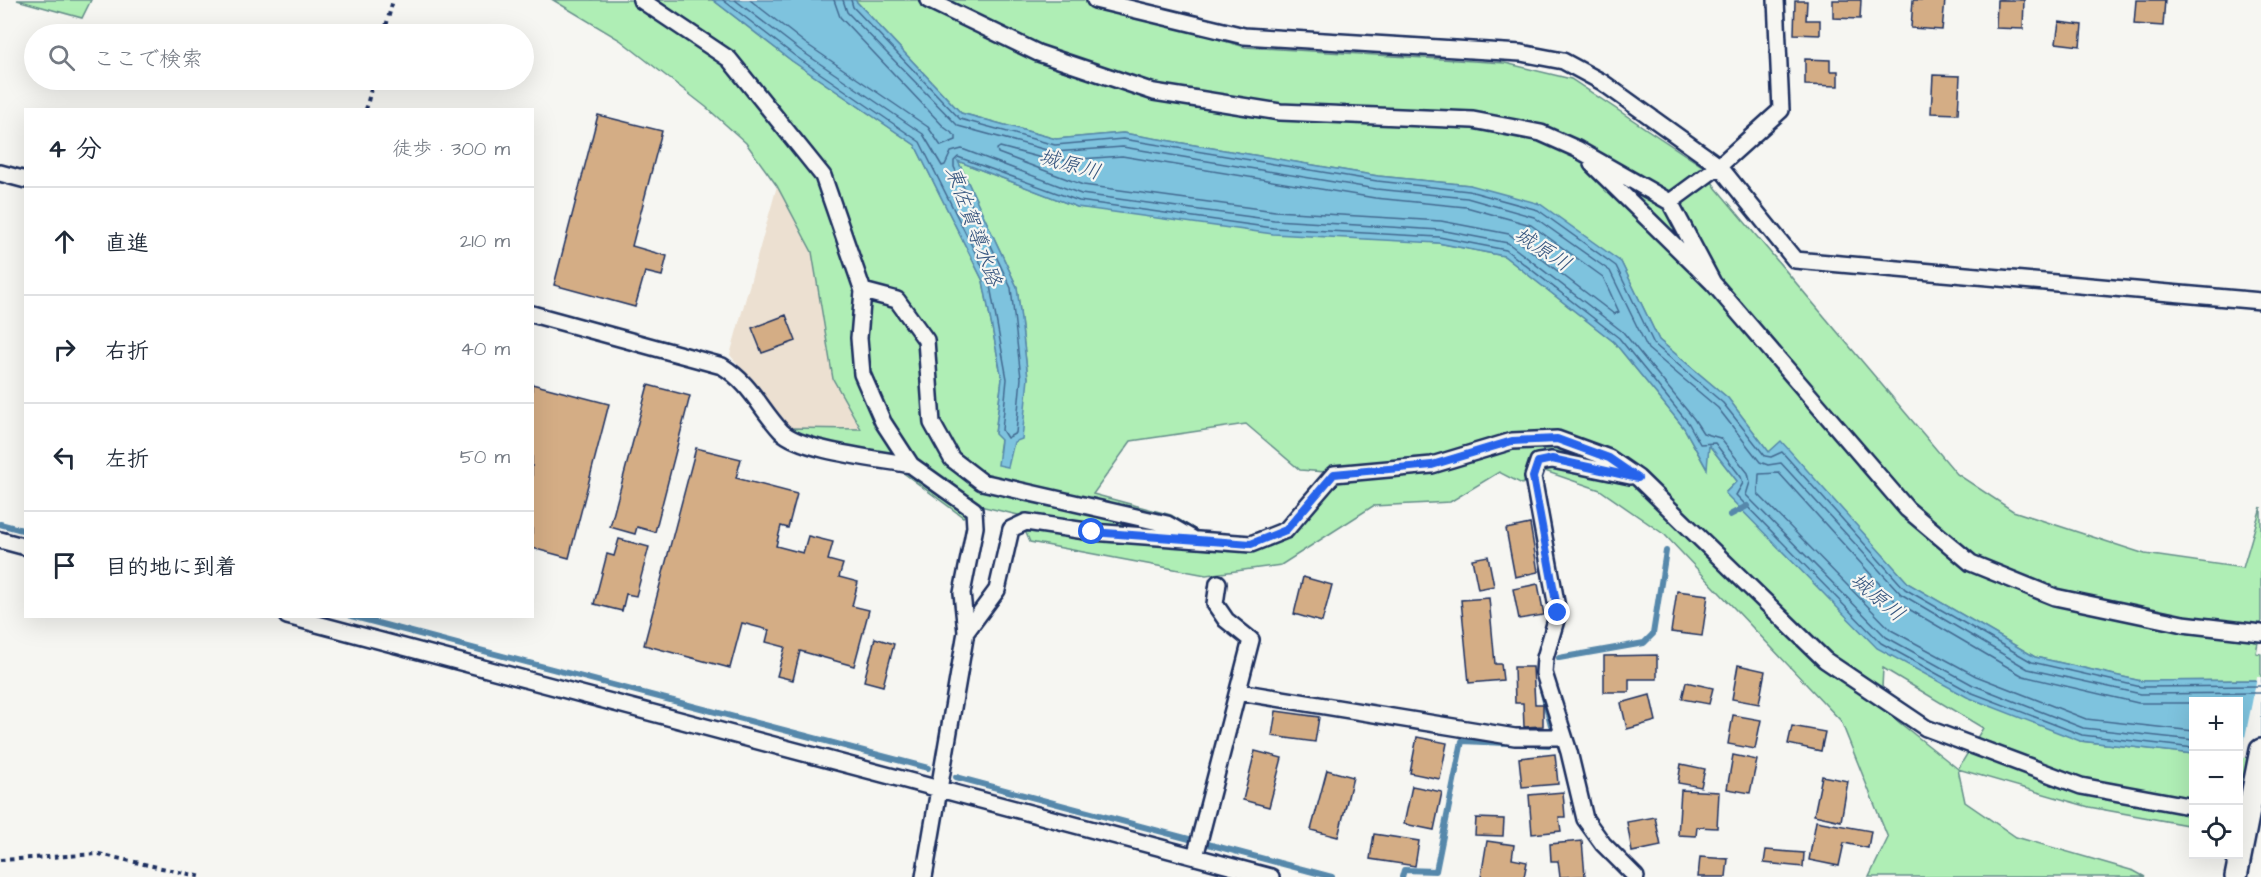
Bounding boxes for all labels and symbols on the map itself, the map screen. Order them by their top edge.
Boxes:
water label: 城原川 [1036,142,1104,187]
water label: 東佐賀導水路 [938,162,1009,291]
water label: 城原川 [1508,220,1577,279]
route start [1078,518,1104,544]
water label: 城原川 [1844,566,1911,629]
route end [1544,599,1570,625]

